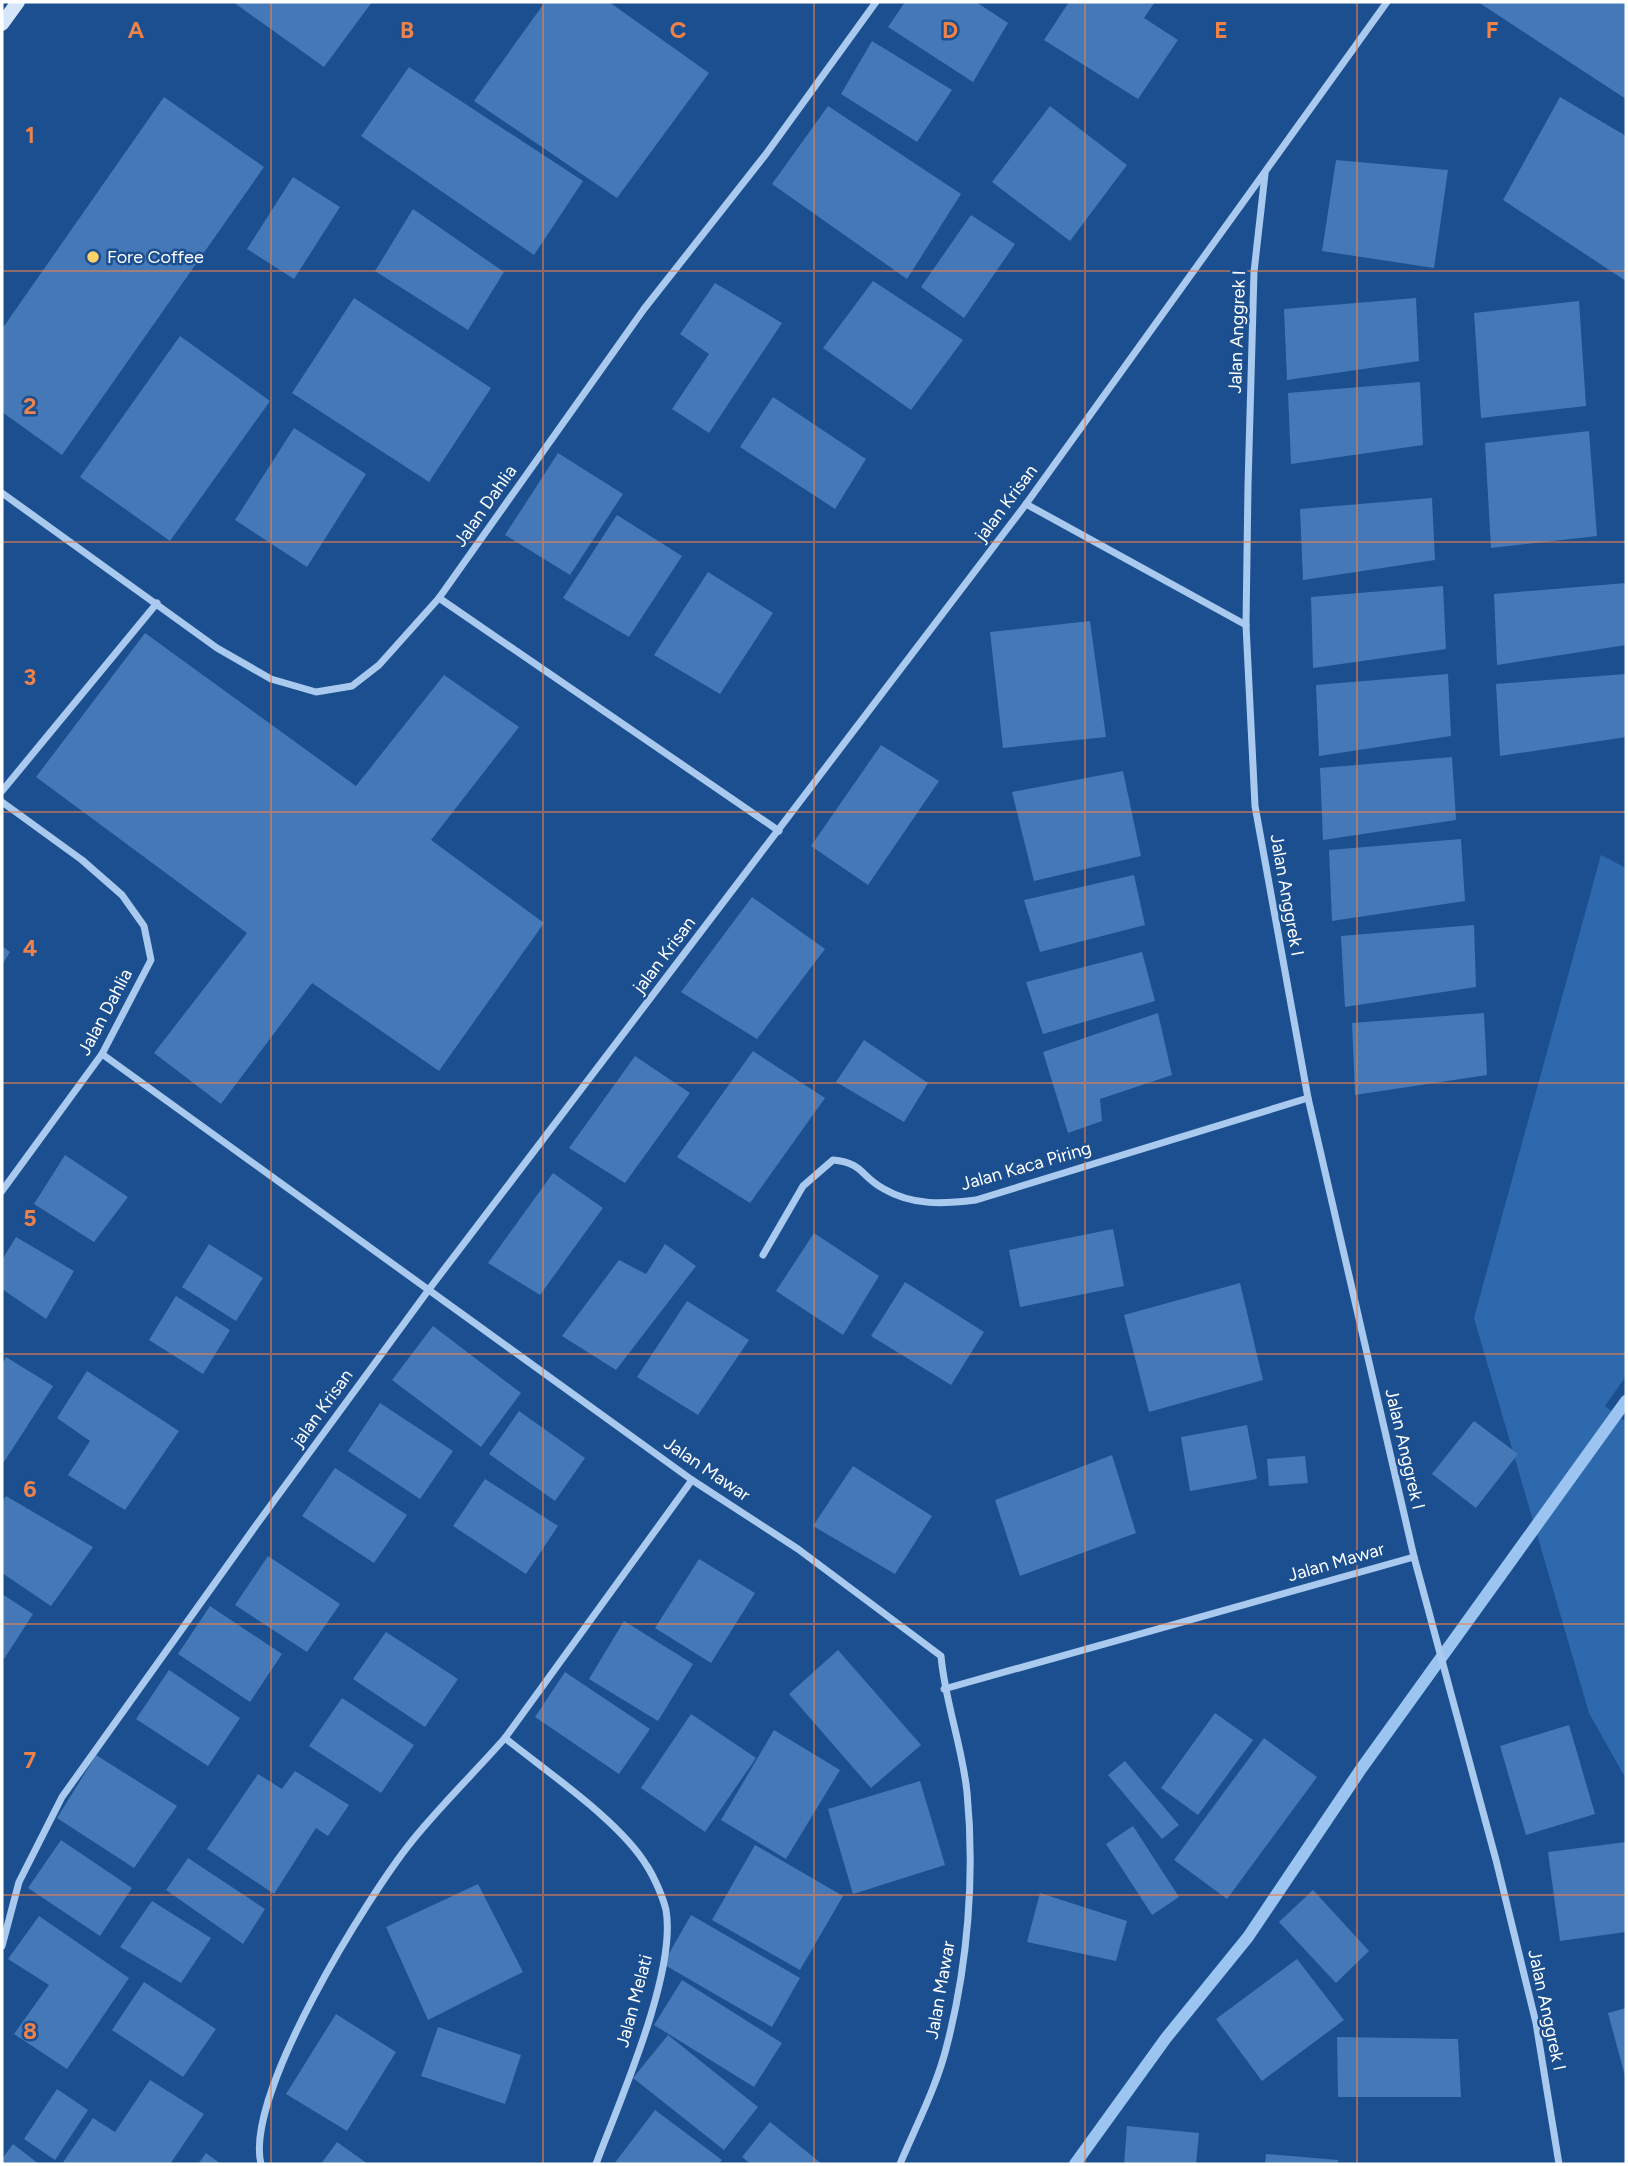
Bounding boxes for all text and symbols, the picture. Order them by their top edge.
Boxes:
text: A [128,16,145,44]
text: B [400,16,414,44]
text: C [670,16,687,44]
text: D [942,16,958,44]
text: E [1214,16,1228,44]
text: F [1486,16,1499,44]
text: 1 [25,121,35,149]
place label: Fore Coffee [107,246,204,268]
marker: Fore Coffee [85,249,101,265]
street label: Jalan Anggrek I [1224,270,1250,394]
text: 2 [23,392,37,420]
street label: jalan Krisan [969,460,1042,547]
street label: Jalan Dahlia [449,461,521,551]
text: 3 [24,663,36,691]
street label: Jalan Anggrek I [1265,832,1309,958]
street label: jalan Krisan [627,912,700,999]
text: 4 [23,934,37,962]
street label: Jalan Dahlia [73,965,137,1059]
street label: Jalan Kaca Piring [958,1137,1094,1195]
text: 5 [23,1204,37,1232]
street label: jalan Krisan [286,1365,357,1452]
street label: Jalan Anggrek I [1380,1386,1430,1512]
street label: Jalan Mawar [660,1432,754,1506]
text: 6 [23,1475,37,1503]
street label: Jalan Mawar [1285,1538,1387,1586]
text: 7 [24,1746,37,1774]
street label: Jalan Mawar [921,1939,959,2041]
street label: Jalan Anggrek I [1523,1947,1571,2073]
street label: Jalan Melati [611,1952,657,2050]
text: 8 [23,2017,37,2045]

